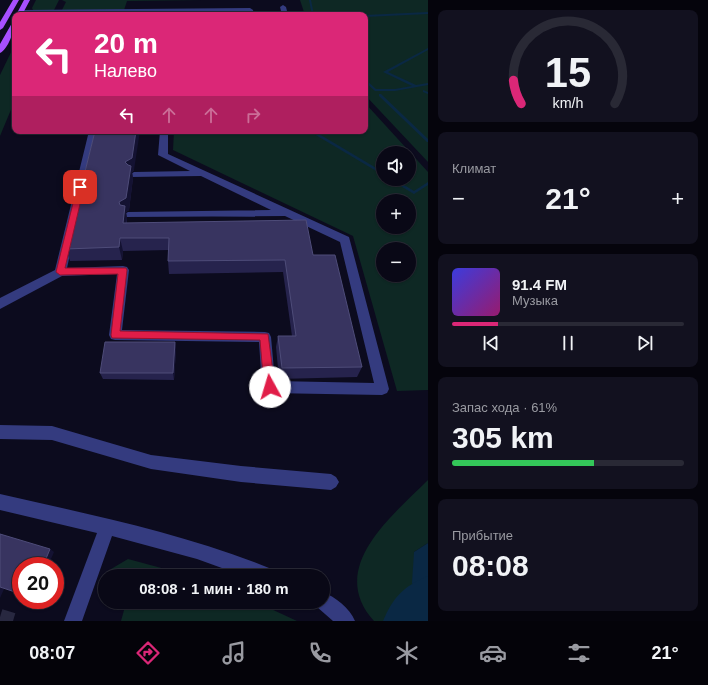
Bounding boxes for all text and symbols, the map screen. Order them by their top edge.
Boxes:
icon: left [28,28,80,80]
text: 20 m [94,28,158,59]
text: 15 [545,49,591,96]
text: Налево [94,61,157,81]
text: km/h [553,95,584,111]
icon: left [116,104,138,126]
icon: ahead [158,104,180,126]
icon: ahead [200,104,222,126]
icon: right [242,104,264,126]
map controls [376,146,416,282]
button: sound [376,146,416,186]
text: Климат [452,161,496,176]
pin [63,170,97,204]
icon: arrive [69,176,91,198]
text: 21° [545,182,591,215]
text: − [452,186,465,211]
text: + [671,186,684,211]
button: + [376,194,416,234]
button: − [376,242,416,282]
text: 91.4 FM [512,276,567,293]
text: Музыка [512,293,558,308]
icon: previous [480,332,502,354]
icon: pause [557,332,579,354]
icon: next [634,332,656,354]
position arrow [249,366,291,408]
text: Запас хода · 61% [452,400,557,415]
text: 305 km [452,421,554,454]
text: Прибытие [452,528,513,543]
text: 08:08 [452,549,529,582]
speed limit sign: 20 [12,557,64,609]
text: 08:08 · 1 мин · 180 m [139,580,289,597]
icon: directions [134,639,162,667]
icon: music [220,639,248,667]
icon: phone [306,639,334,667]
icon: climate [393,639,421,667]
icon: car [479,639,507,667]
icon: filters [565,639,593,667]
text: 08:07 [29,643,75,663]
text: 21° [652,643,679,663]

